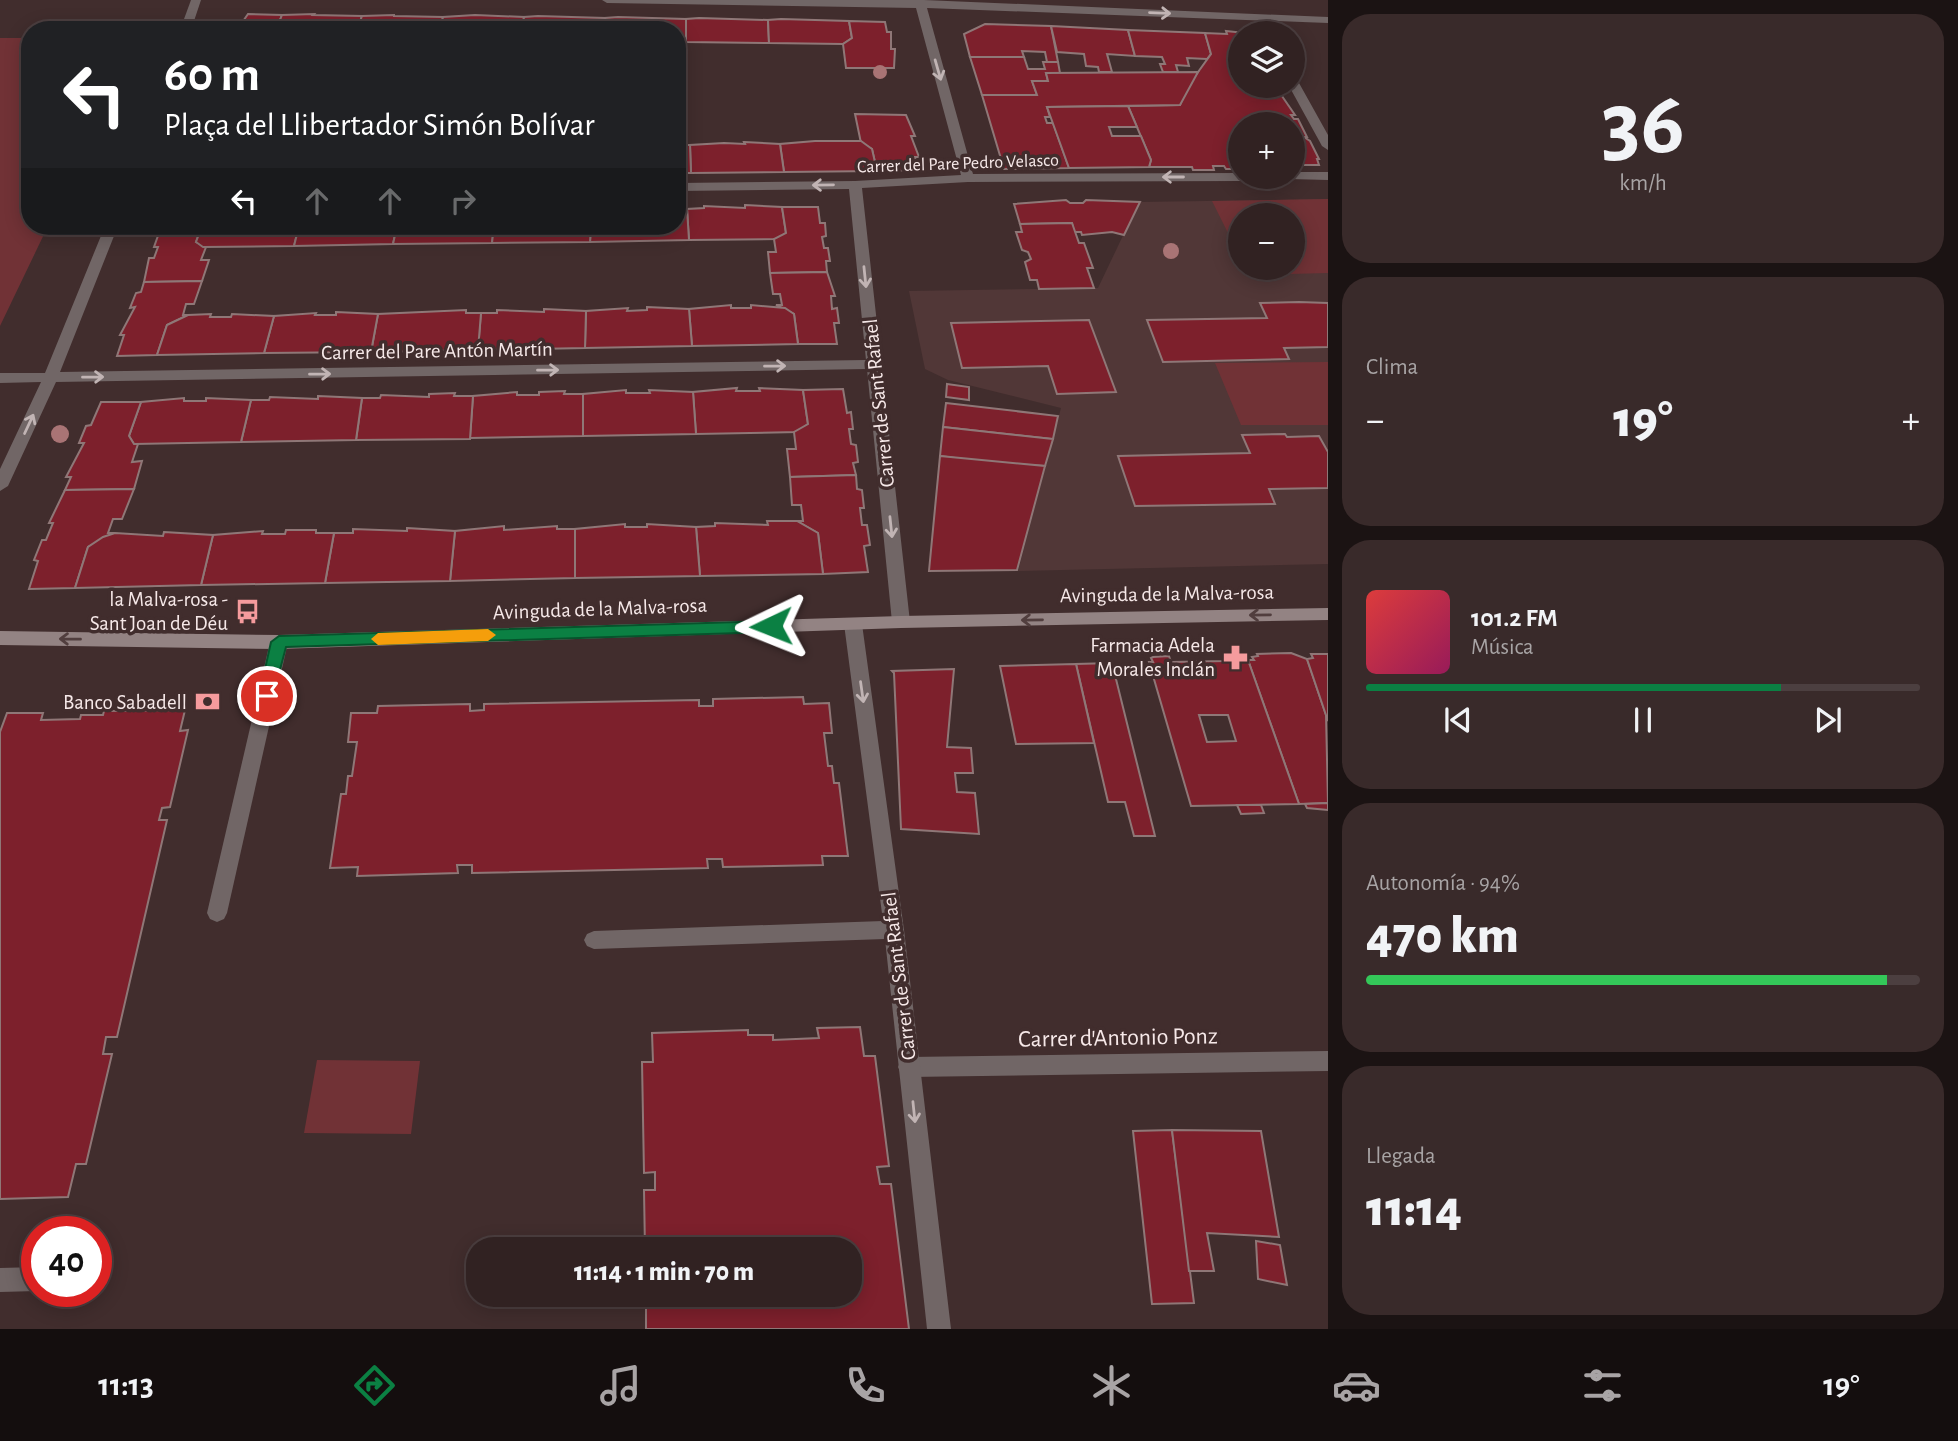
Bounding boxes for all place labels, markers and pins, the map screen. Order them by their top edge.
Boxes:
place label: la Malva-rosa - Sant Joan de Déu [90,589,228,634]
bus stop icon: la Malva-rosa - Sant Joan de Déu [234,597,262,625]
place label: Farmacia Adela Morales Inclán [1090,635,1215,680]
pharmacy icon: Farmacia Adela Morales Inclán [1221,643,1249,671]
pin [237,666,297,726]
bank icon: Banco Sabadell [193,688,221,716]
place label: Banco Sabadell [63,692,187,713]

